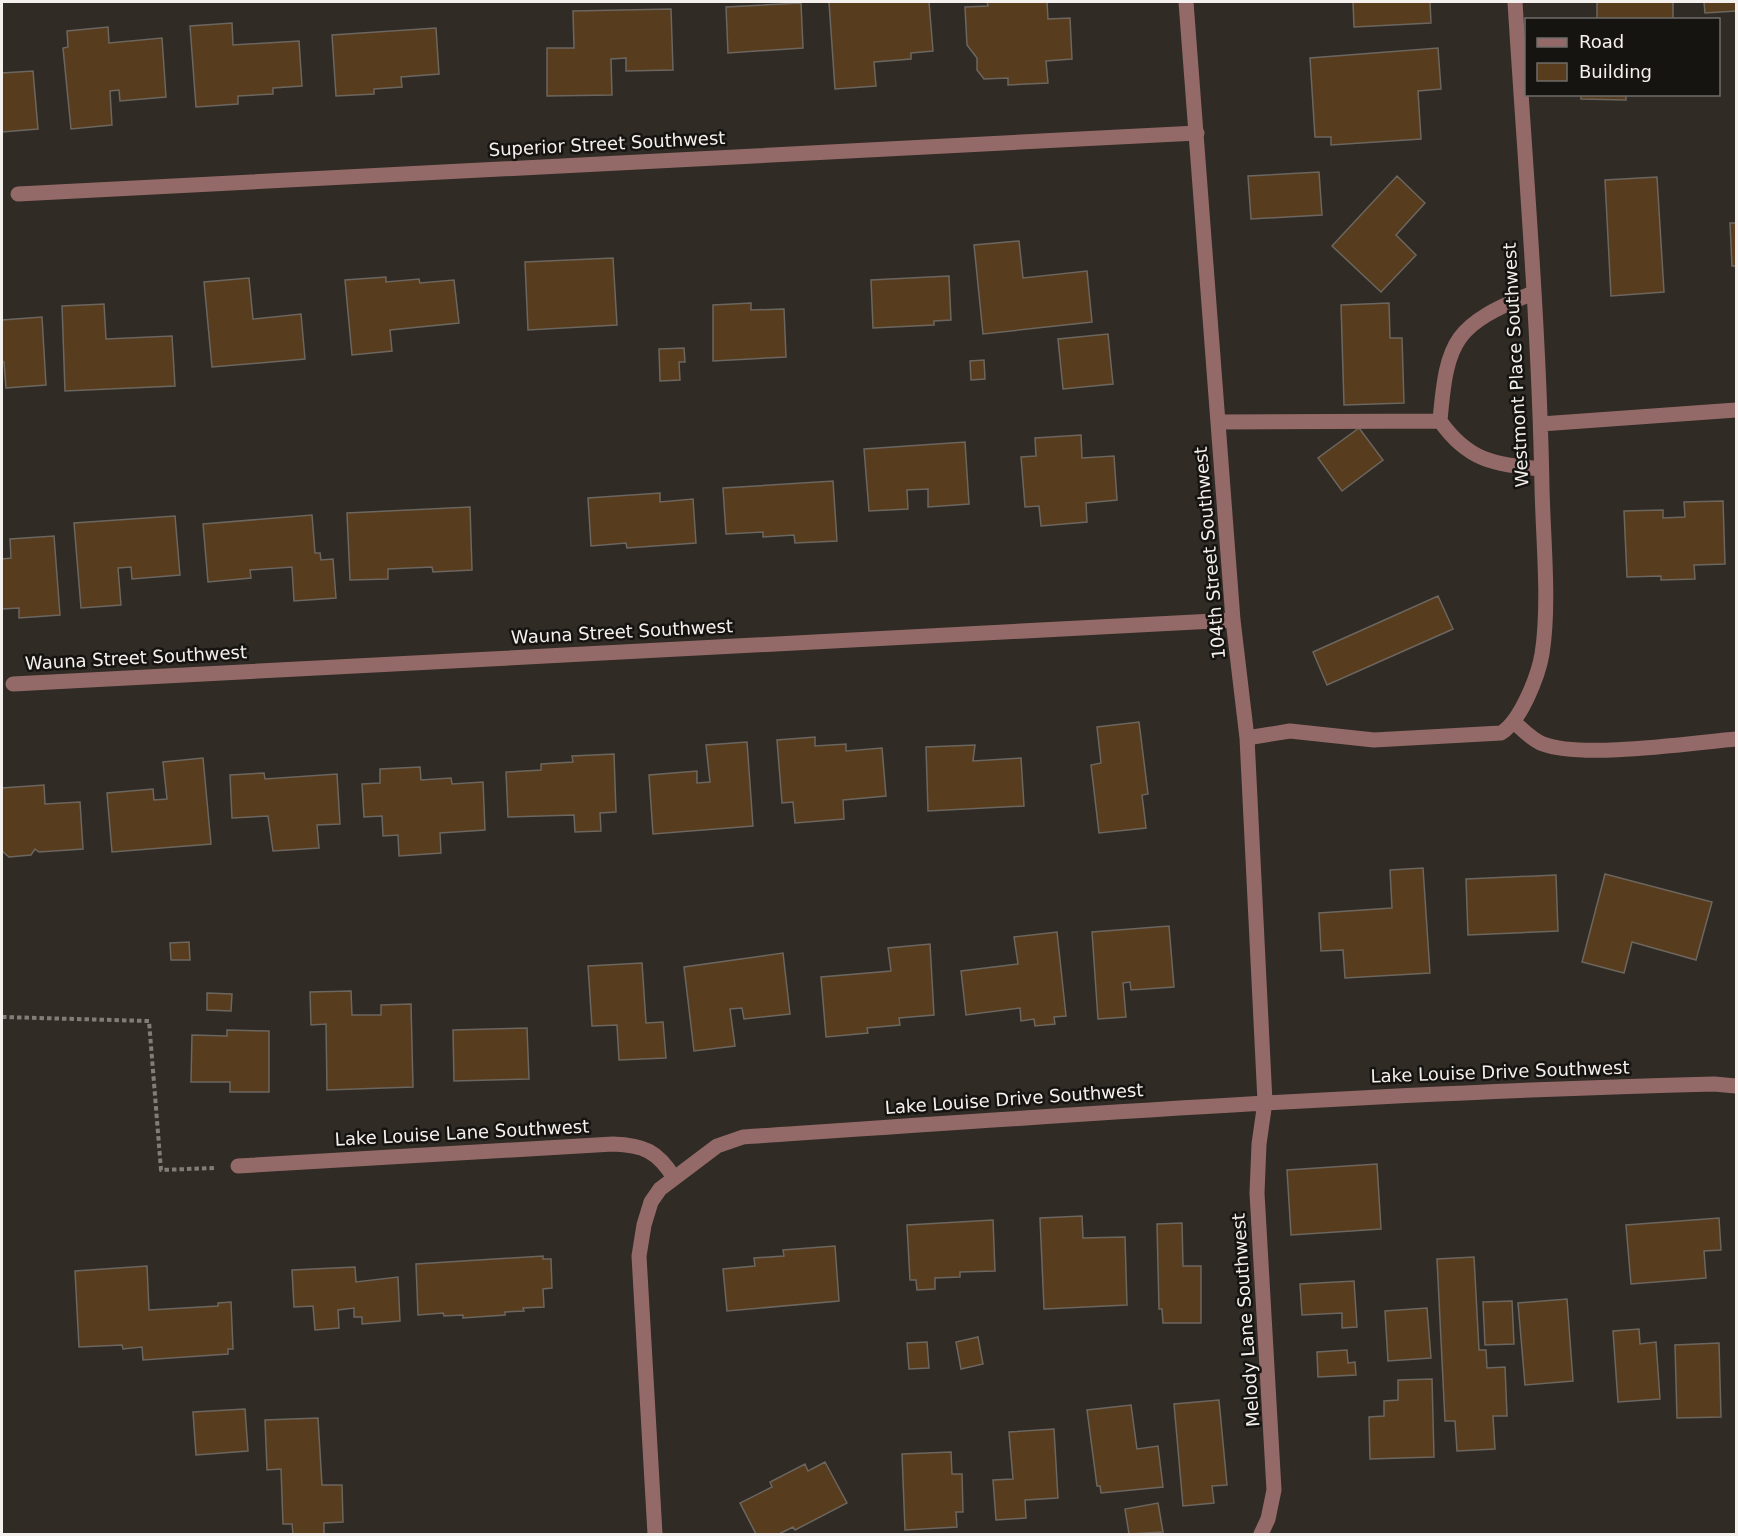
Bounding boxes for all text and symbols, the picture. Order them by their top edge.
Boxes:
legend [1525,18,1720,96]
text: Road [1579,31,1624,52]
text: Building [1579,61,1652,82]
street label: Superior Street Southwest [488,127,726,160]
street label: Westmont Place Southwest [1499,242,1532,488]
street label: 104th Street Southwest [1190,446,1229,660]
street label: Wauna Street Southwest [510,615,733,648]
street label: Wauna Street Southwest [24,641,247,674]
street label: Lake Louise Drive Southwest [1370,1056,1630,1087]
street label: Lake Louise Drive Southwest [884,1079,1144,1118]
street label: Lake Louise Lane Southwest [334,1115,590,1150]
street label: Melody Lane Southwest [1228,1212,1263,1428]

